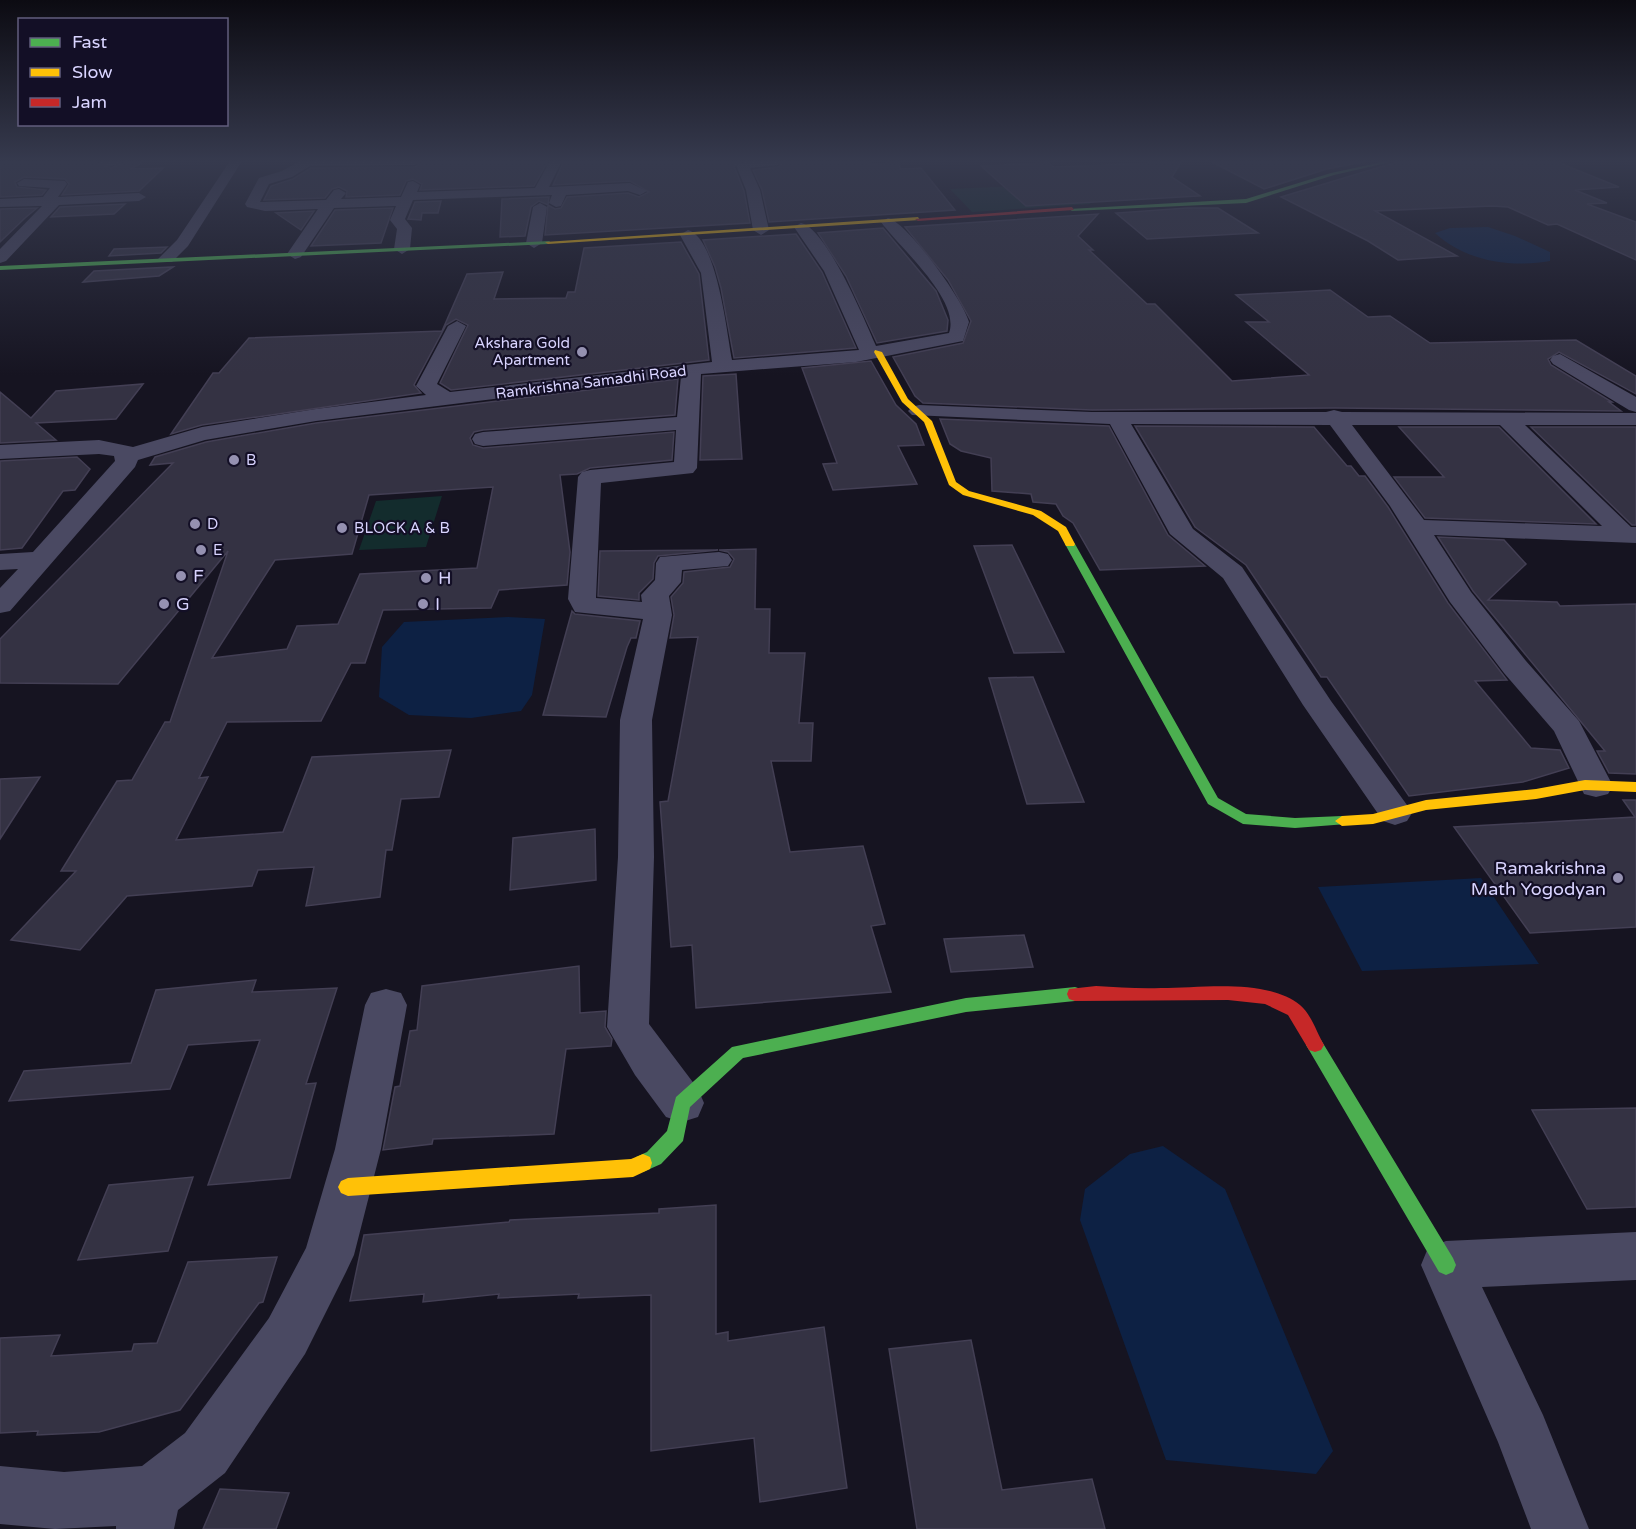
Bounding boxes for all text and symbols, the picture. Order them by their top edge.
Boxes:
legend [18,18,228,126]
text: Fast [72,31,107,53]
text: Slow [72,61,113,83]
text: Jam [72,91,107,113]
place label: Akshara Gold Apartment [474,334,570,369]
marker: Akshara Gold Apartment [575,345,589,359]
street label: Ramkrishna Samadhi Road [495,361,687,403]
place label: B [246,451,256,469]
marker: B [227,453,241,467]
place label: D [207,515,218,533]
marker: D [188,517,202,531]
place label: BLOCK A & B [354,519,450,537]
marker: BLOCK A & B [335,521,349,535]
place label: E [213,541,223,559]
marker: E [194,543,208,557]
place label: F [193,565,204,587]
place label: H [438,567,452,589]
marker: F [174,569,188,583]
marker: H [419,571,433,585]
place label: G [176,593,190,615]
place label: I [435,593,440,615]
marker: G [157,597,171,611]
marker: I [416,597,430,611]
place label: Ramakrishna Math Yogodyan [1471,857,1606,900]
marker: Ramakrishna Math Yogodyan [1611,871,1625,885]

